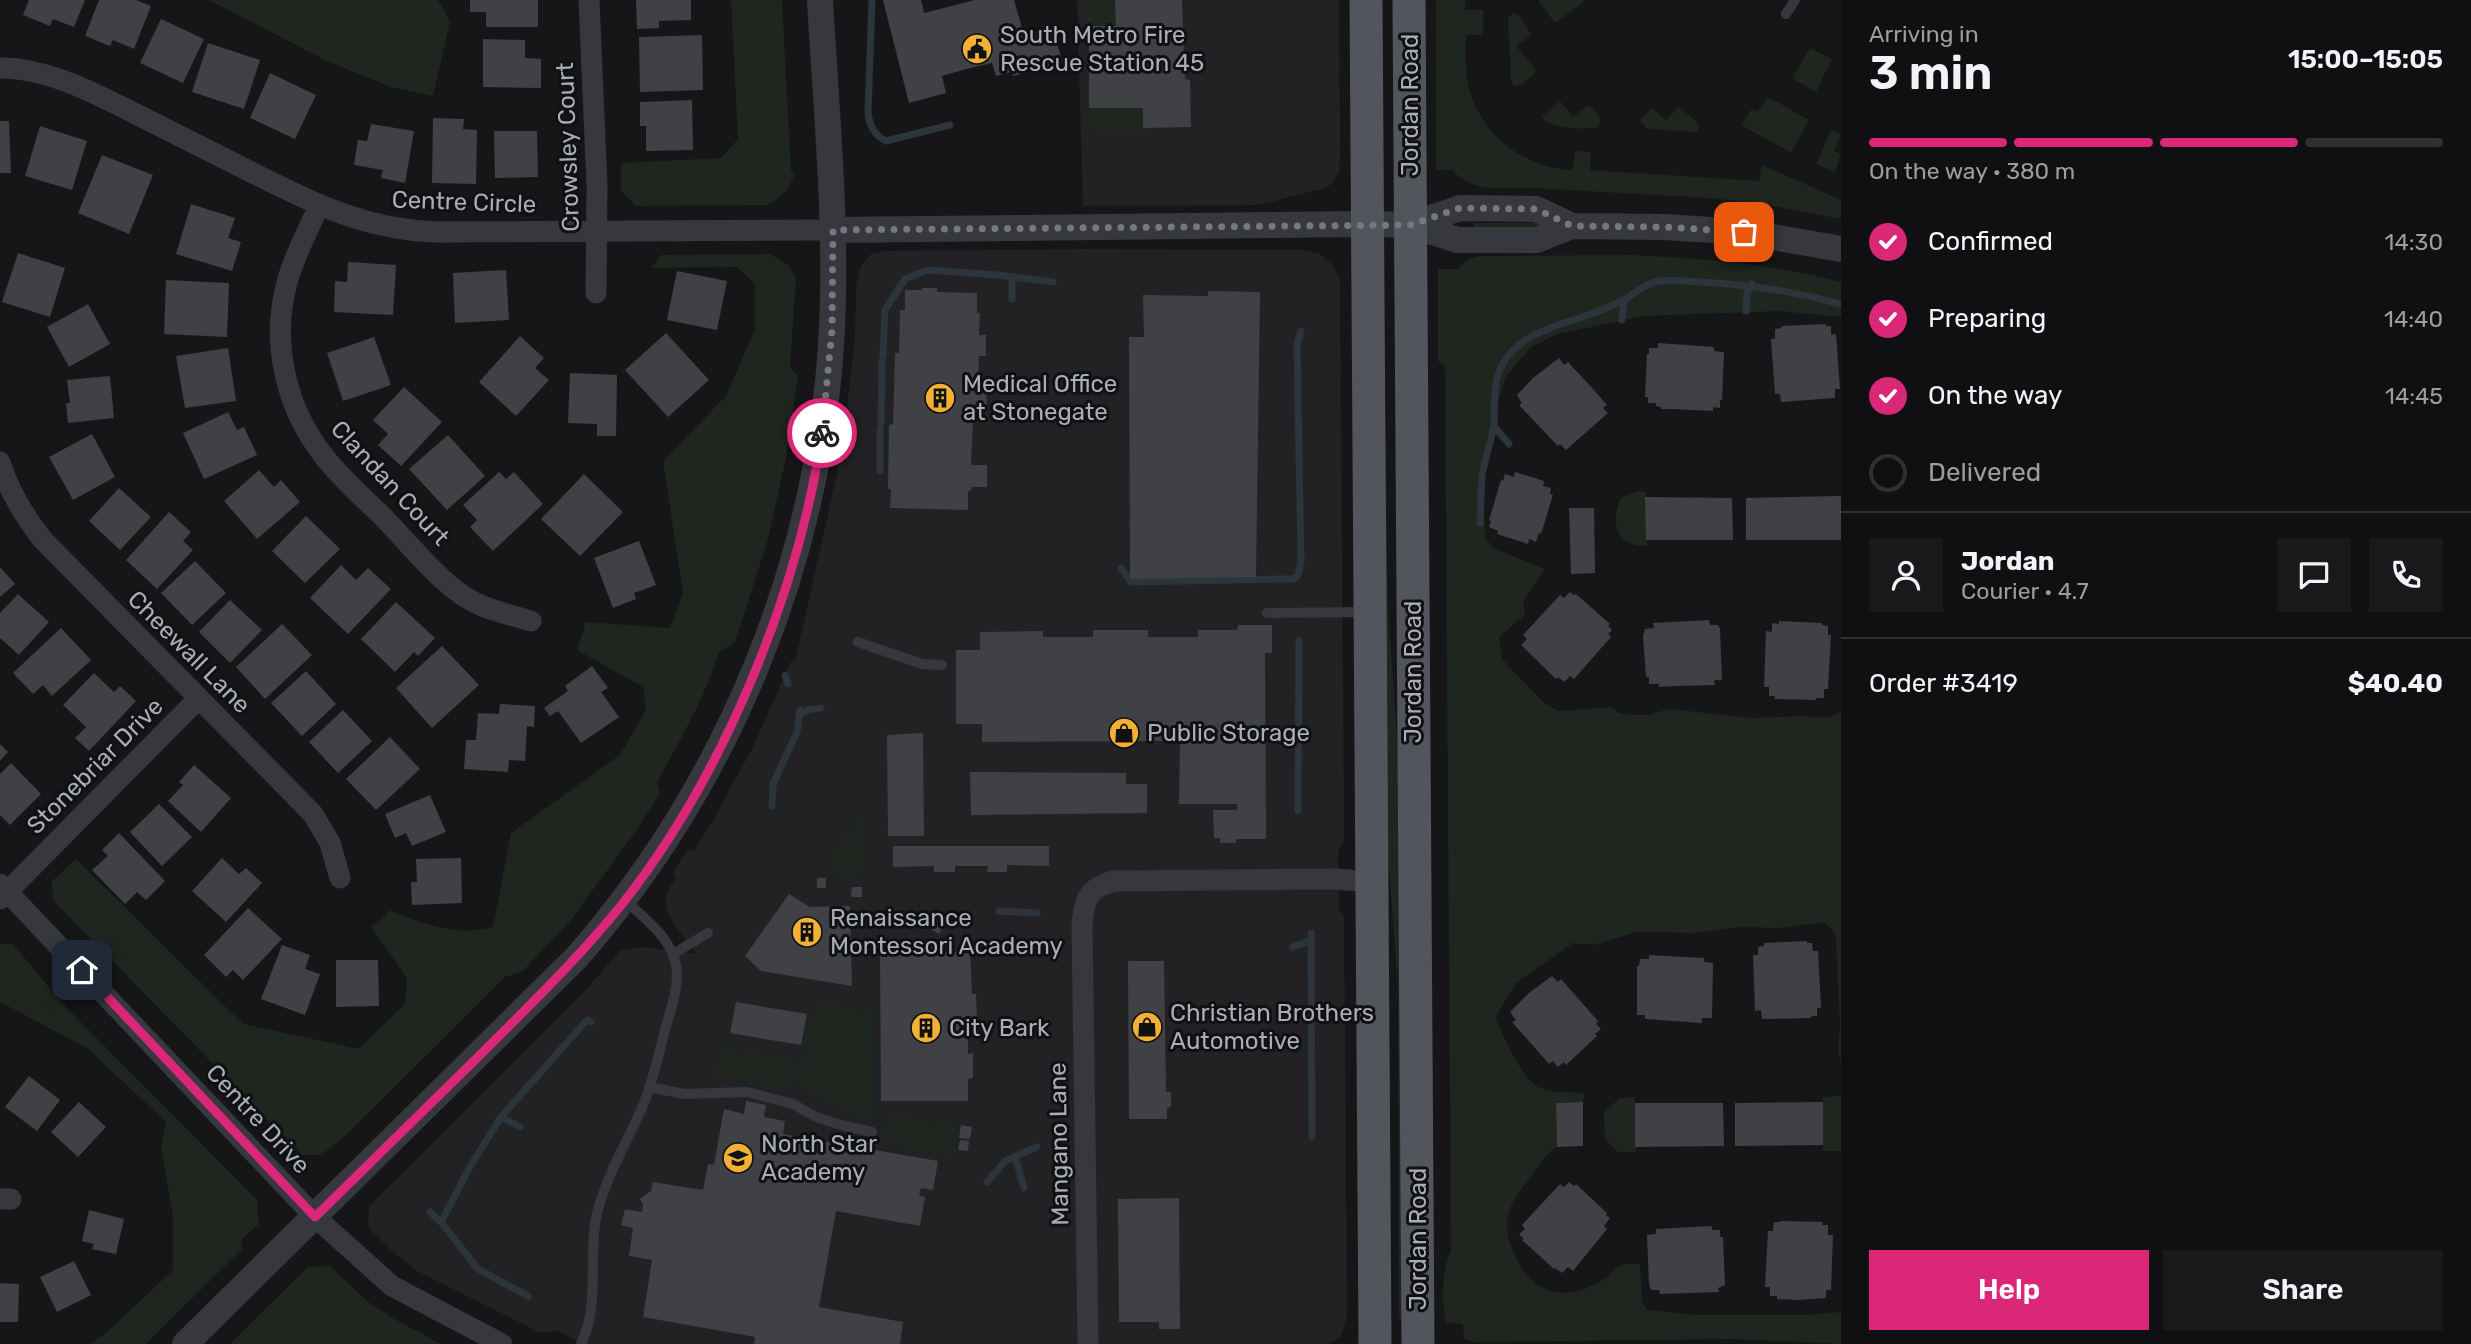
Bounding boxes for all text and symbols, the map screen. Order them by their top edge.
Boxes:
text: Arriving in [1869,20,1979,48]
place label: South Metro Fire Rescue Station 45 [1000,21,1204,77]
public building icon: South Metro Fire Rescue Station 45 [960,32,994,66]
street label: Jordan Road [1396,34,1424,176]
text: 15:00–15:05 [2288,44,2443,75]
text: 3 min [1869,46,1992,101]
street label: Crowsley Court [551,62,585,232]
text: On the way · 380 m [1869,157,2075,185]
street label: Centre Circle [391,185,537,219]
pin [1714,202,1774,262]
icon: bag [1725,213,1763,251]
icon: check [1869,223,1907,261]
text: Confirmed [1928,226,2053,257]
text: 14:30 [2385,228,2443,256]
icon: check [1869,300,1907,338]
text: Preparing [1928,303,2046,334]
text: 14:40 [2384,305,2443,333]
place label: Medical Office at Stonegate [963,370,1117,426]
icon: check [1869,377,1907,415]
text: On the way [1928,380,2062,411]
building icon: Medical Office at Stonegate [923,381,957,415]
text: 14:45 [2385,382,2443,410]
courier [787,398,857,468]
icon: bike [803,414,841,452]
street label: Clandan Court [325,415,455,551]
text: Delivered [1928,457,2041,488]
button: person [1869,538,1943,612]
button: chat [2277,538,2351,612]
button: phone [2369,538,2443,612]
text: Jordan [1961,546,2054,577]
text: Courier · 4.7 [1961,577,2088,605]
street label: Cheewall Lane [122,585,256,719]
street label: Jordan Road [1399,601,1427,743]
text: Order #3419 [1869,668,2018,699]
text: $40.40 [2348,668,2443,699]
street label: Stonebriar Drive [21,692,169,840]
shop icon: Public Storage [1107,716,1141,750]
place label: Public Storage [1147,719,1310,747]
place label: Renaissance Montessori Academy [830,904,1063,960]
building icon: Renaissance Montessori Academy [790,915,824,949]
pin [52,940,112,1000]
icon: home [63,951,101,989]
place label: Christian Brothers Automotive [1170,999,1374,1055]
shop icon: Christian Brothers Automotive [1130,1010,1164,1044]
building icon: City Bark [909,1011,943,1045]
place label: City Bark [949,1014,1050,1042]
street label: Centre Drive [200,1059,316,1179]
street label: Mangano Lane [1044,1062,1074,1226]
place label: North Star Academy [761,1130,877,1186]
school or university icon: North Star Academy [721,1141,755,1175]
street label: Jordan Road [1404,1168,1432,1310]
button: Help [1869,1250,2149,1330]
button: Share [2163,1250,2443,1330]

